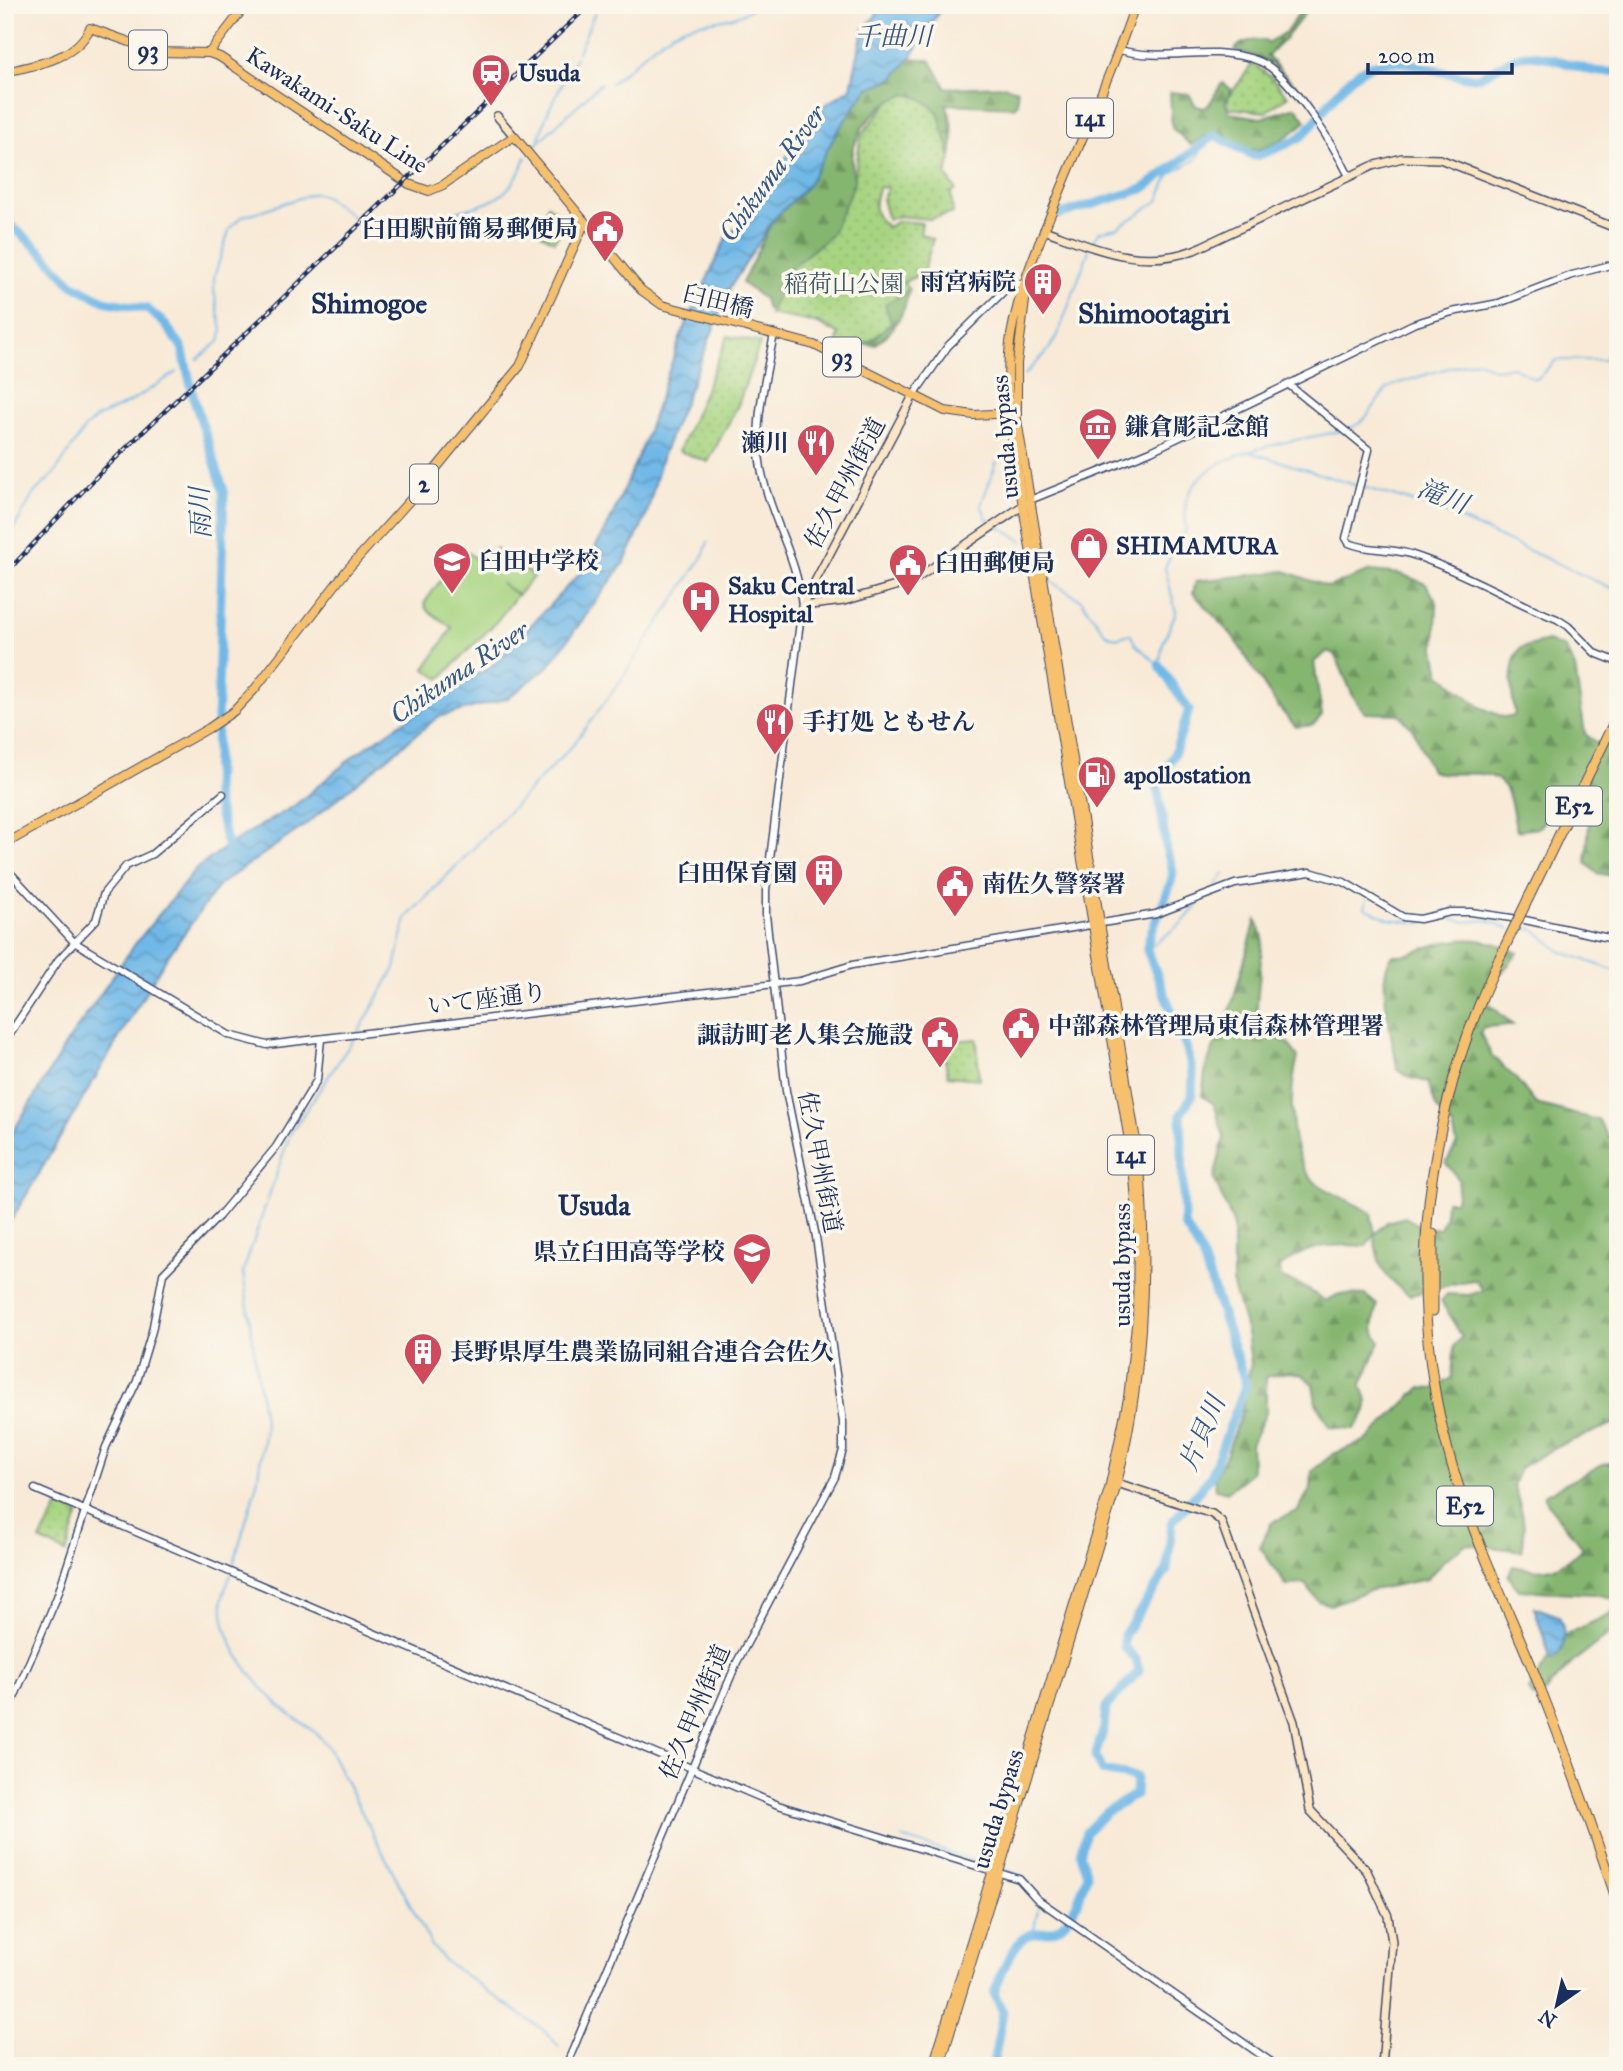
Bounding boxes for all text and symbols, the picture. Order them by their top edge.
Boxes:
water label: 千曲川 [854,20,935,52]
road number: 93 [129,31,167,70]
scale bar [1368,32,1511,76]
street label: Kawakami-Saku Line [240,40,434,180]
text: 200 m [1378,43,1435,69]
station icon: Usuda [470,52,512,107]
place label: Usuda [518,58,581,88]
water label: Chikuma River [712,98,833,247]
road number: 141 [1067,99,1113,138]
public building icon: 臼田駅前簡易郵便局 [584,208,626,263]
place label: 臼田駅前簡易郵便局 [362,214,578,244]
building icon: 雨宮病院 [1022,261,1064,316]
place label: 雨宮病院 [920,267,1016,297]
park label: 稲荷山公園 [784,269,904,299]
street label: 臼田橋 [679,278,757,324]
district label: Shimogoe [311,286,427,321]
district label: Shimootagiri [1078,296,1230,331]
road number: 93 [823,338,861,376]
street label: usuda bypass [985,374,1025,500]
museum icon: 鎌倉彫記念館 [1077,406,1119,461]
street label: 佐久甲州街道 [798,412,892,554]
place label: 鎌倉彫記念館 [1125,412,1269,442]
restaurant icon: 瀬川 [795,422,837,477]
place label: 瀬川 [741,428,789,458]
road number: 2 [410,464,438,504]
water label: 滝川 [1413,472,1476,521]
water label: 雨川 [183,483,217,540]
shop icon: SHIMAMURA [1068,525,1110,580]
place label: SHIMAMURA [1116,531,1279,561]
school or university icon: 臼田中学校 [431,540,473,595]
public building icon: 臼田郵便局 [887,542,929,597]
place label: 臼田中学校 [479,546,599,576]
place label: 臼田郵便局 [935,548,1055,578]
place label: Saku Central Hospital [728,571,855,629]
hospital icon: Saku Central Hospital [680,579,722,634]
water label: Chikuma River [383,613,536,730]
restaurant icon: 手打処 ともせん [754,701,796,756]
place label: 手打処 ともせん [802,707,975,737]
fuel station icon: apollostation [1076,754,1118,809]
place label: apollostation [1124,760,1251,790]
road number: E52 [1546,786,1602,826]
building icon: 臼田保育園 [803,852,845,907]
place label: 臼田保育園 [677,858,797,888]
public building icon: 南佐久警察署 [934,863,976,918]
place label: 南佐久警察署 [982,869,1126,899]
street label: いて座通り [426,977,548,1021]
public building icon: 中部森林管理局東信森林管理署 [1000,1005,1042,1060]
place label: 中部森林管理局東信森林管理署 [1048,1011,1384,1041]
public building icon: 諏訪町老人集会施設 [919,1014,961,1069]
place label: 諏訪町老人集会施設 [697,1020,913,1050]
street label: 佐久甲州街道 [792,1088,848,1236]
road number: 141 [1108,1136,1154,1174]
district label: Usuda [558,1188,631,1223]
street label: usuda bypass [1107,1203,1137,1327]
school or university icon: 県立臼田高等学校 [731,1231,773,1286]
place label: 県立臼田高等学校 [533,1237,725,1267]
building icon: 長野県厚生農業協同組合連合会佐久 [402,1331,444,1386]
place label: 長野県厚生農業協同組合連合会佐久 [450,1337,834,1367]
water label: 片貝川 [1172,1388,1233,1475]
road number: E52 [1437,1486,1493,1526]
street label: 佐久甲州街道 [653,1640,737,1784]
street label: usuda bypass [966,1745,1030,1873]
north arrow [1522,1969,1592,2039]
text: N [1535,2005,1561,2033]

